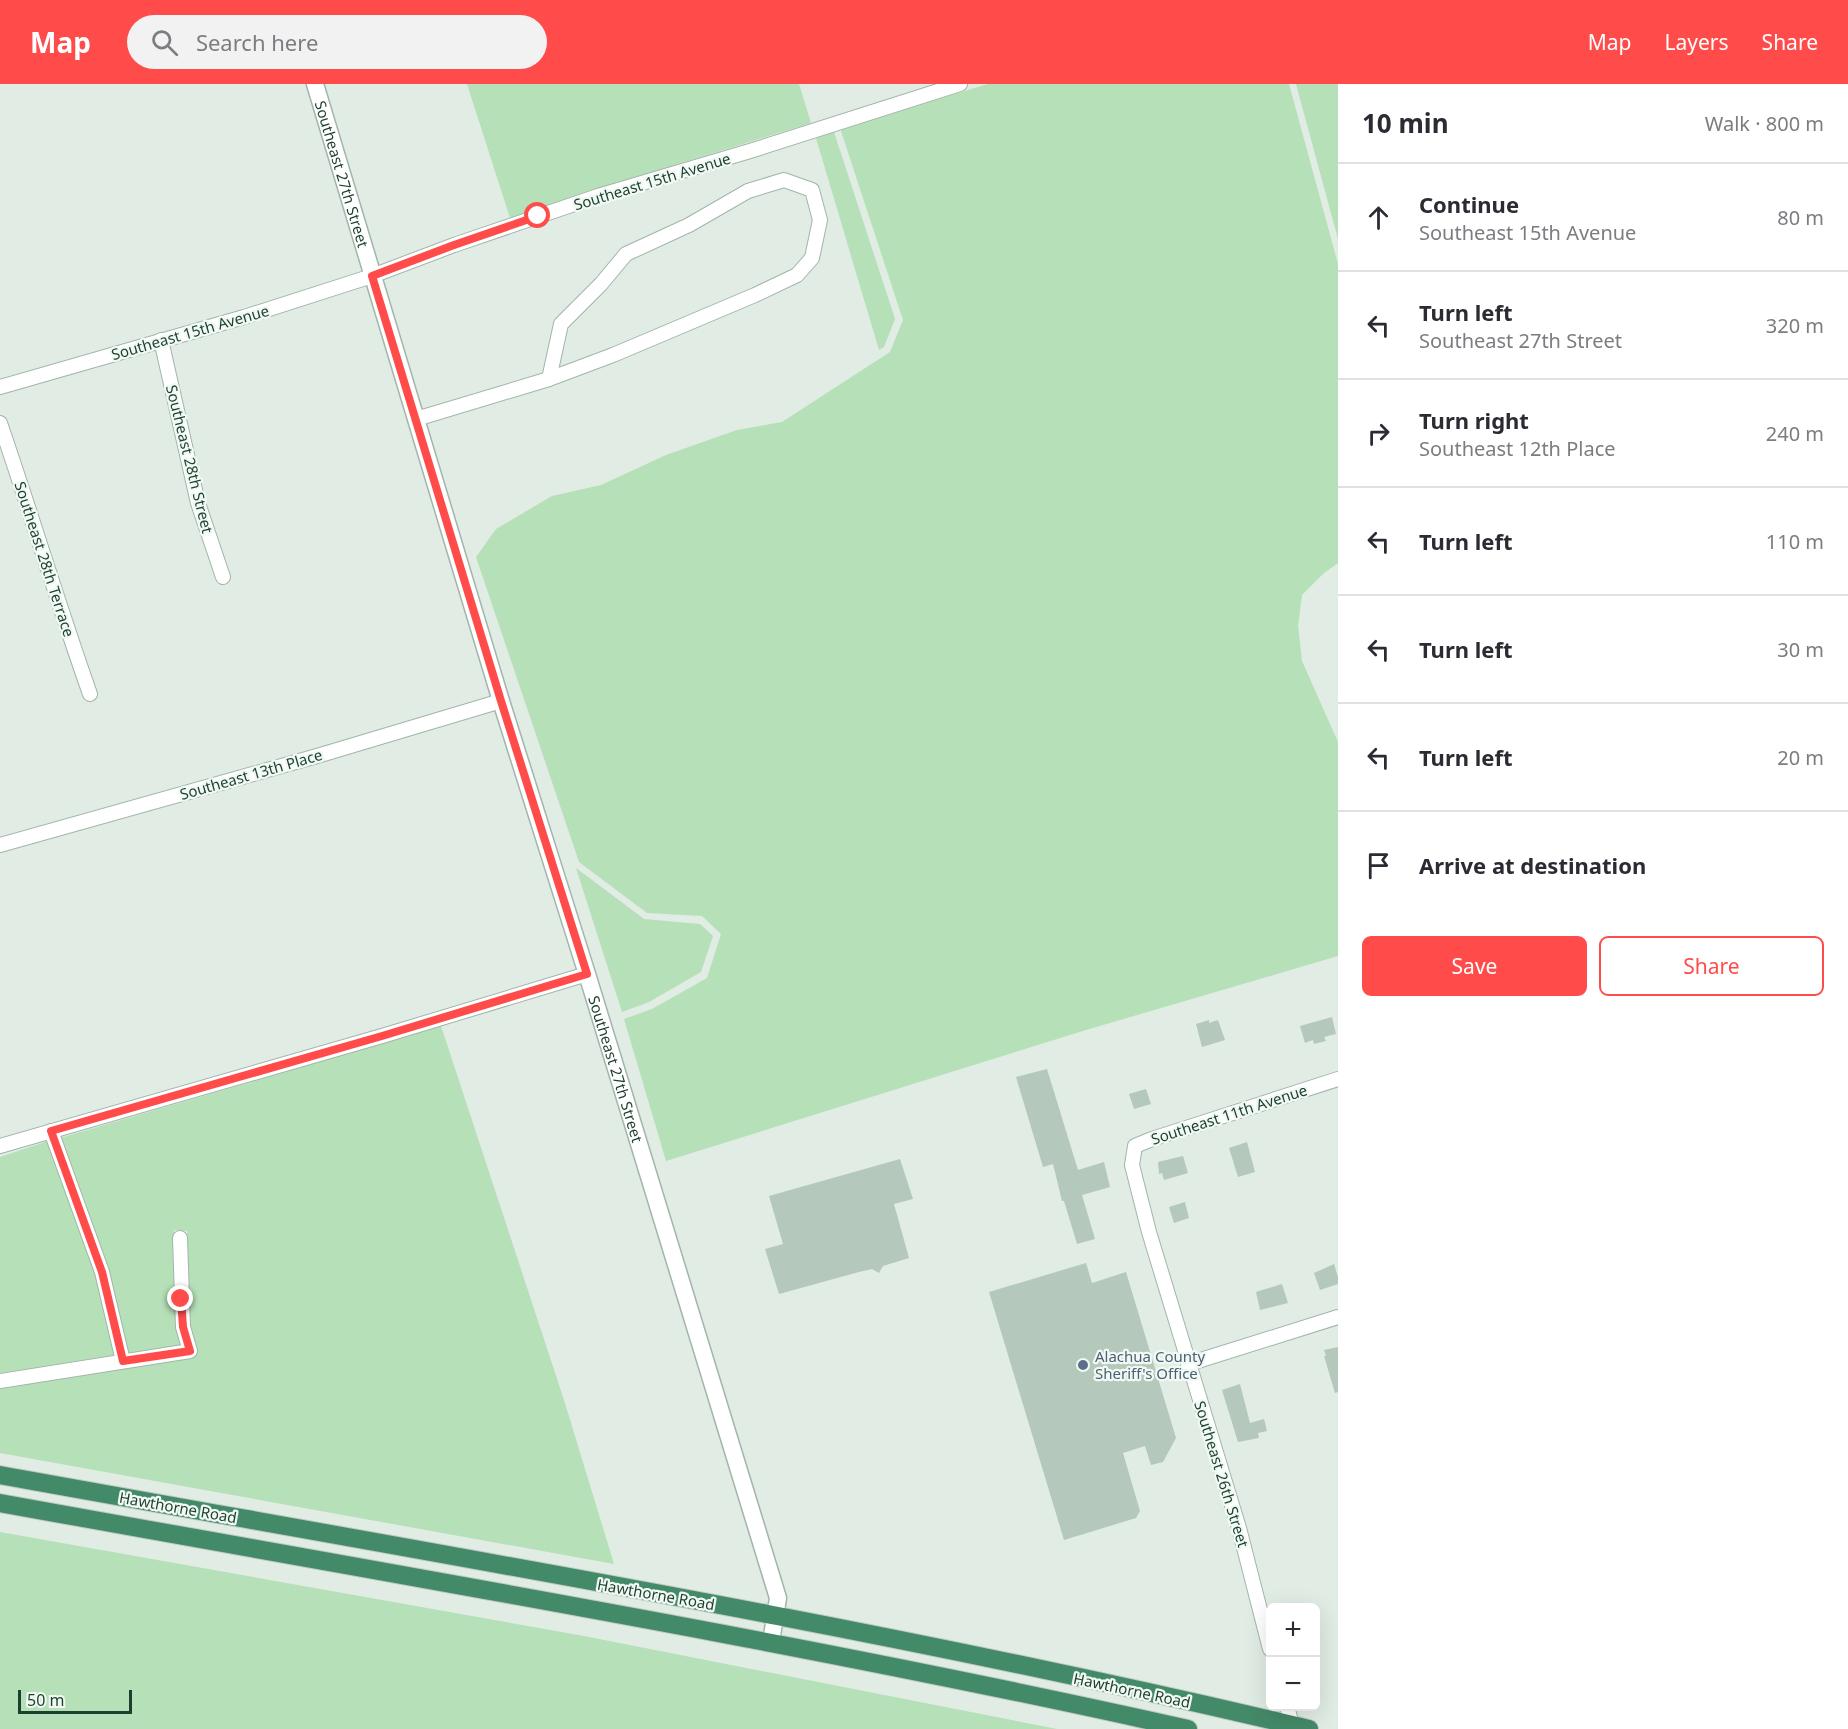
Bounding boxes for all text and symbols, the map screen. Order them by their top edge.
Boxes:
search box [127,15,547,69]
text: Map [30,23,91,61]
icon: search [148,26,181,59]
text: Search here [196,27,318,57]
text: Map [1588,28,1632,56]
text: Layers [1665,28,1729,56]
text: Share [1762,28,1818,56]
street label: Southeast 27th Street [311,98,374,250]
text: 10 min [1362,105,1449,141]
text: Walk · 800 m [1705,110,1824,137]
street label: Southeast 15th Avenue [571,148,733,214]
text: Continue [1419,189,1519,219]
icon: ahead [1362,201,1395,234]
route start [524,202,550,228]
text: 80 m [1777,204,1824,231]
text: Southeast 15th Avenue [1419,219,1636,246]
text: Turn left [1419,297,1513,327]
street label: Southeast 15th Avenue [109,300,271,364]
icon: left [1362,309,1395,342]
text: 320 m [1766,312,1824,339]
text: Southeast 27th Street [1419,327,1622,354]
street label: Southeast 28th Street [162,383,218,536]
text: Turn right [1419,405,1529,435]
icon: right [1362,417,1395,450]
text: 240 m [1766,420,1824,447]
text: Southeast 12th Place [1419,435,1616,462]
street label: Southeast 28th Terrace [10,479,80,639]
icon: left [1362,525,1395,558]
text: Turn left [1419,526,1513,556]
text: 110 m [1766,528,1824,555]
icon: left [1362,633,1395,666]
text: Turn left [1419,634,1513,664]
text: 30 m [1777,636,1824,663]
icon: left [1362,741,1395,774]
text: Turn left [1419,742,1513,772]
street label: Southeast 13th Place [177,744,325,804]
text: 20 m [1777,744,1824,771]
icon: arrive [1362,849,1395,882]
text: Arrive at destination [1419,850,1646,880]
button: Save [1362,936,1587,996]
button: Share [1599,936,1824,996]
street label: Southeast 27th Street [584,993,648,1145]
street label: Southeast 11th Avenue [1148,1079,1310,1149]
route end [167,1285,193,1311]
place label: Alachua County Sheriff's Office [1095,1346,1205,1383]
marker: Alachua County Sheriff's Office [1076,1358,1090,1372]
street label: Southeast 26th Street [1190,1398,1254,1550]
street label: Hawthorne Road [118,1487,238,1527]
street label: Hawthorne Road [596,1574,716,1614]
map controls [1266,1603,1320,1711]
button: + [1266,1603,1320,1657]
button: − [1266,1657,1320,1711]
street label: Hawthorne Road [1072,1668,1192,1712]
scale bar [18,1687,132,1714]
text: 50 m [27,1689,64,1711]

